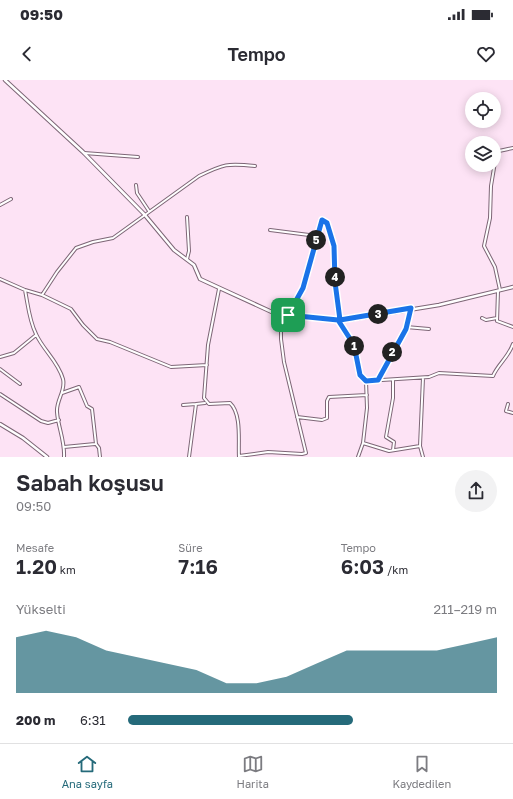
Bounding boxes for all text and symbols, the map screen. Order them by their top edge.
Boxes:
text: 09:50 [20,5,63,23]
icon: back [16,43,38,65]
text: Tempo [227,43,286,65]
icon: heart [475,43,497,65]
map controls [465,92,501,172]
button: locate [465,92,501,128]
button: layers [465,136,501,172]
pin: 5 [306,230,326,250]
text: 5 [313,233,319,246]
pin: 4 [325,267,345,287]
text: 4 [332,270,338,283]
pin [271,298,305,332]
icon: arrive [277,304,299,326]
pin: 3 [368,304,388,324]
text: 3 [375,307,381,320]
pin: 1 [344,336,364,356]
text: 1 [351,339,357,352]
pin: 2 [382,342,402,362]
text: 2 [389,345,395,358]
text: Sabah koşusu [16,469,164,496]
button: share [455,470,497,512]
text: 09:50 [16,498,51,514]
text: Mesafe [16,541,54,554]
text: Süre [178,541,203,554]
text: Tempo [341,541,376,554]
text: 1.20 [16,554,57,578]
text: 7:16 [178,554,218,578]
text: 6:03 [341,554,384,578]
text: km [57,563,76,576]
text: /km [384,563,408,576]
text: Yükselti [16,601,66,617]
text: 211–219 m [433,601,497,617]
text: 200 m [16,712,55,728]
text: 6:31 [80,712,106,728]
tab: Ana sayfa [62,753,113,790]
tab: Harita [237,753,269,790]
tab: Kaydedilen [392,753,451,790]

